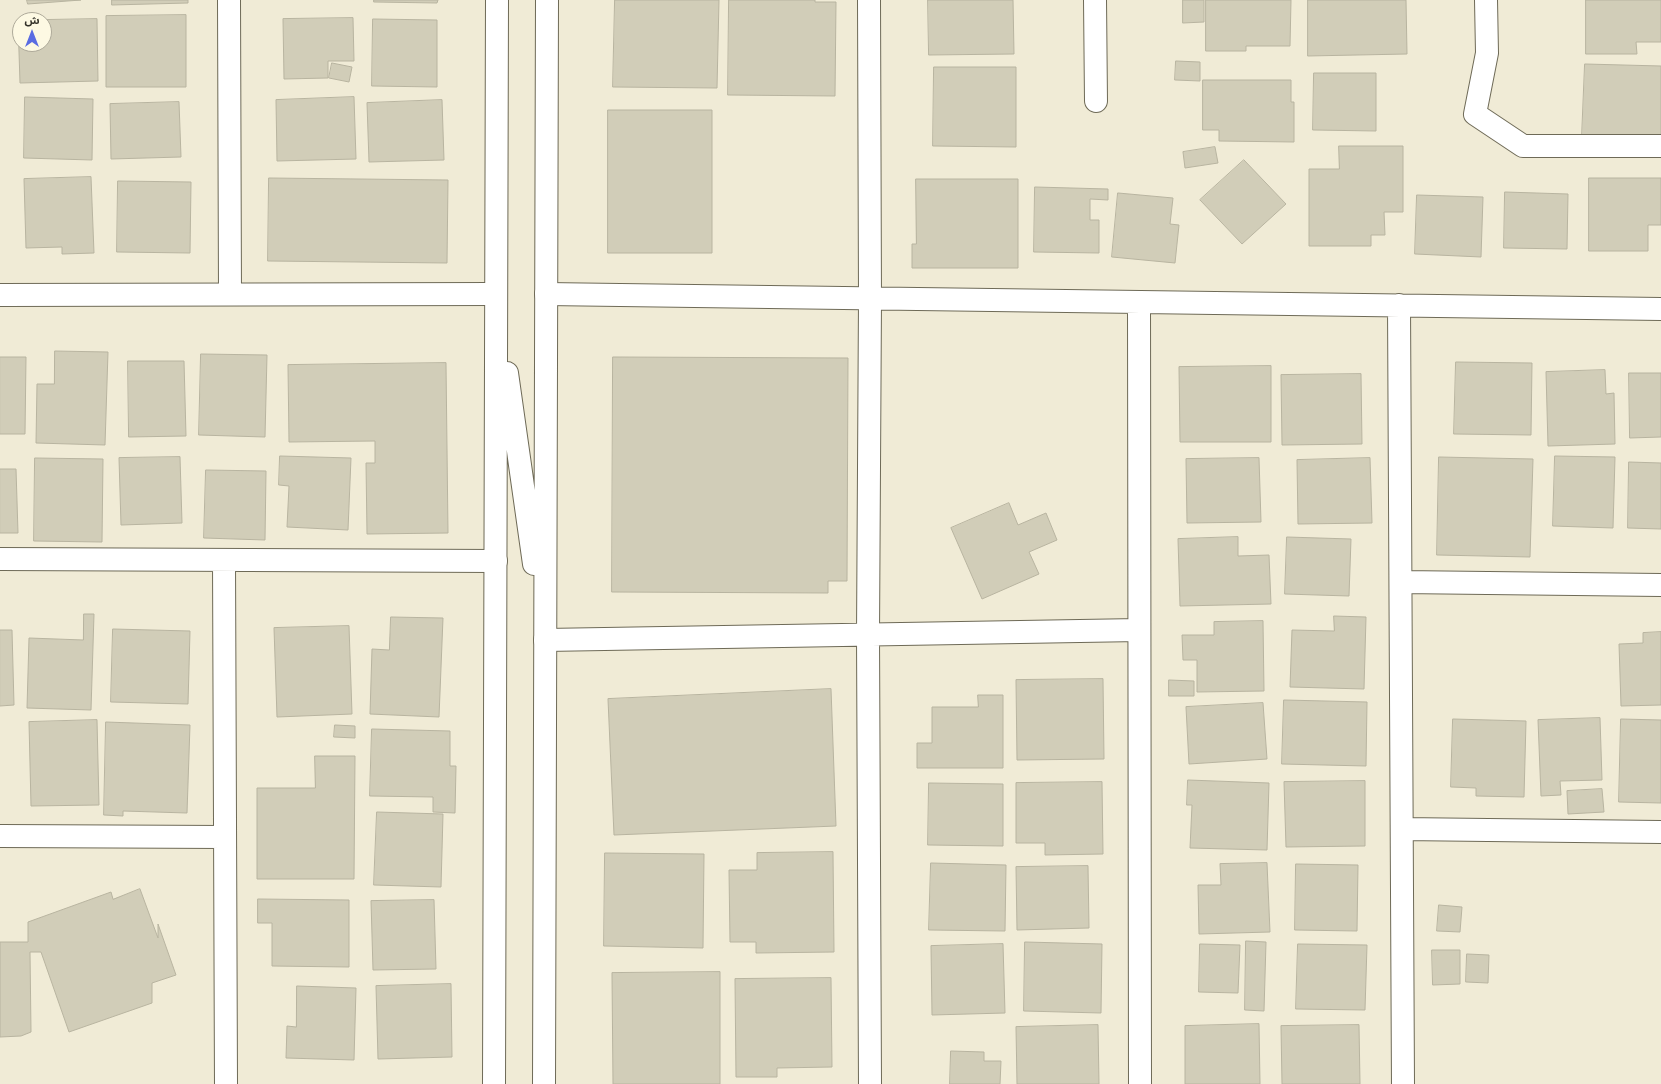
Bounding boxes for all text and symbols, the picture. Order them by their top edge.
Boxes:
north arrow [12,12,52,52]
text: ش [24,13,40,28]

